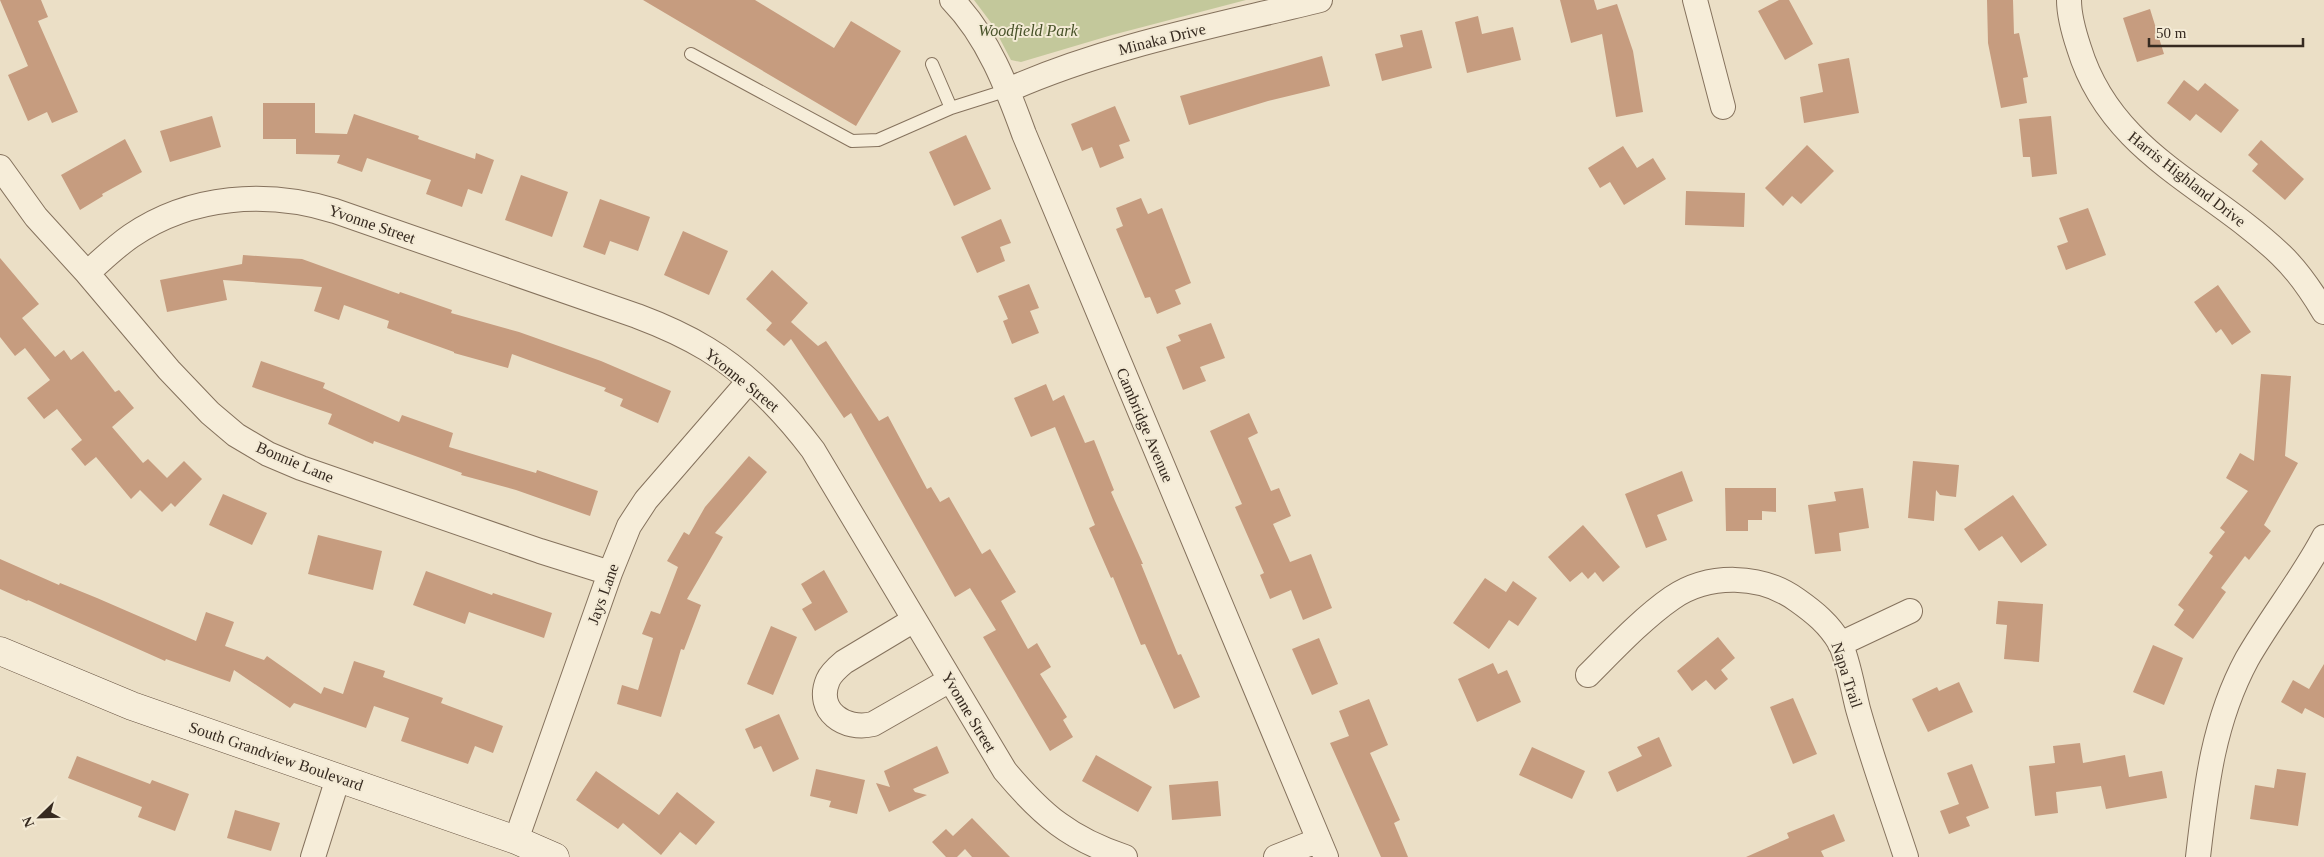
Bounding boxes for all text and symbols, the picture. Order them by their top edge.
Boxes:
scale bar [2149,15,2303,47]
street label: Minaka Drive [1117,20,1207,58]
park label: Woodfield Park [978,22,1079,40]
text: 50 m [2156,25,2187,41]
street label: Harris Highland Drive [2124,128,2249,231]
street label: Yvonne Street [327,201,418,247]
street label: Yvonne Street [702,345,783,415]
street label: Cambridge Avenue [1112,365,1177,485]
street label: Bonnie Lane [254,438,336,486]
street label: Jays Lane [584,561,623,627]
street label: Napa Trail [1827,640,1866,711]
street label: Yvonne Street [938,669,1000,756]
street label: South Grandview Boulevard [187,718,365,794]
north arrow [15,792,65,842]
text: N [20,814,37,829]

